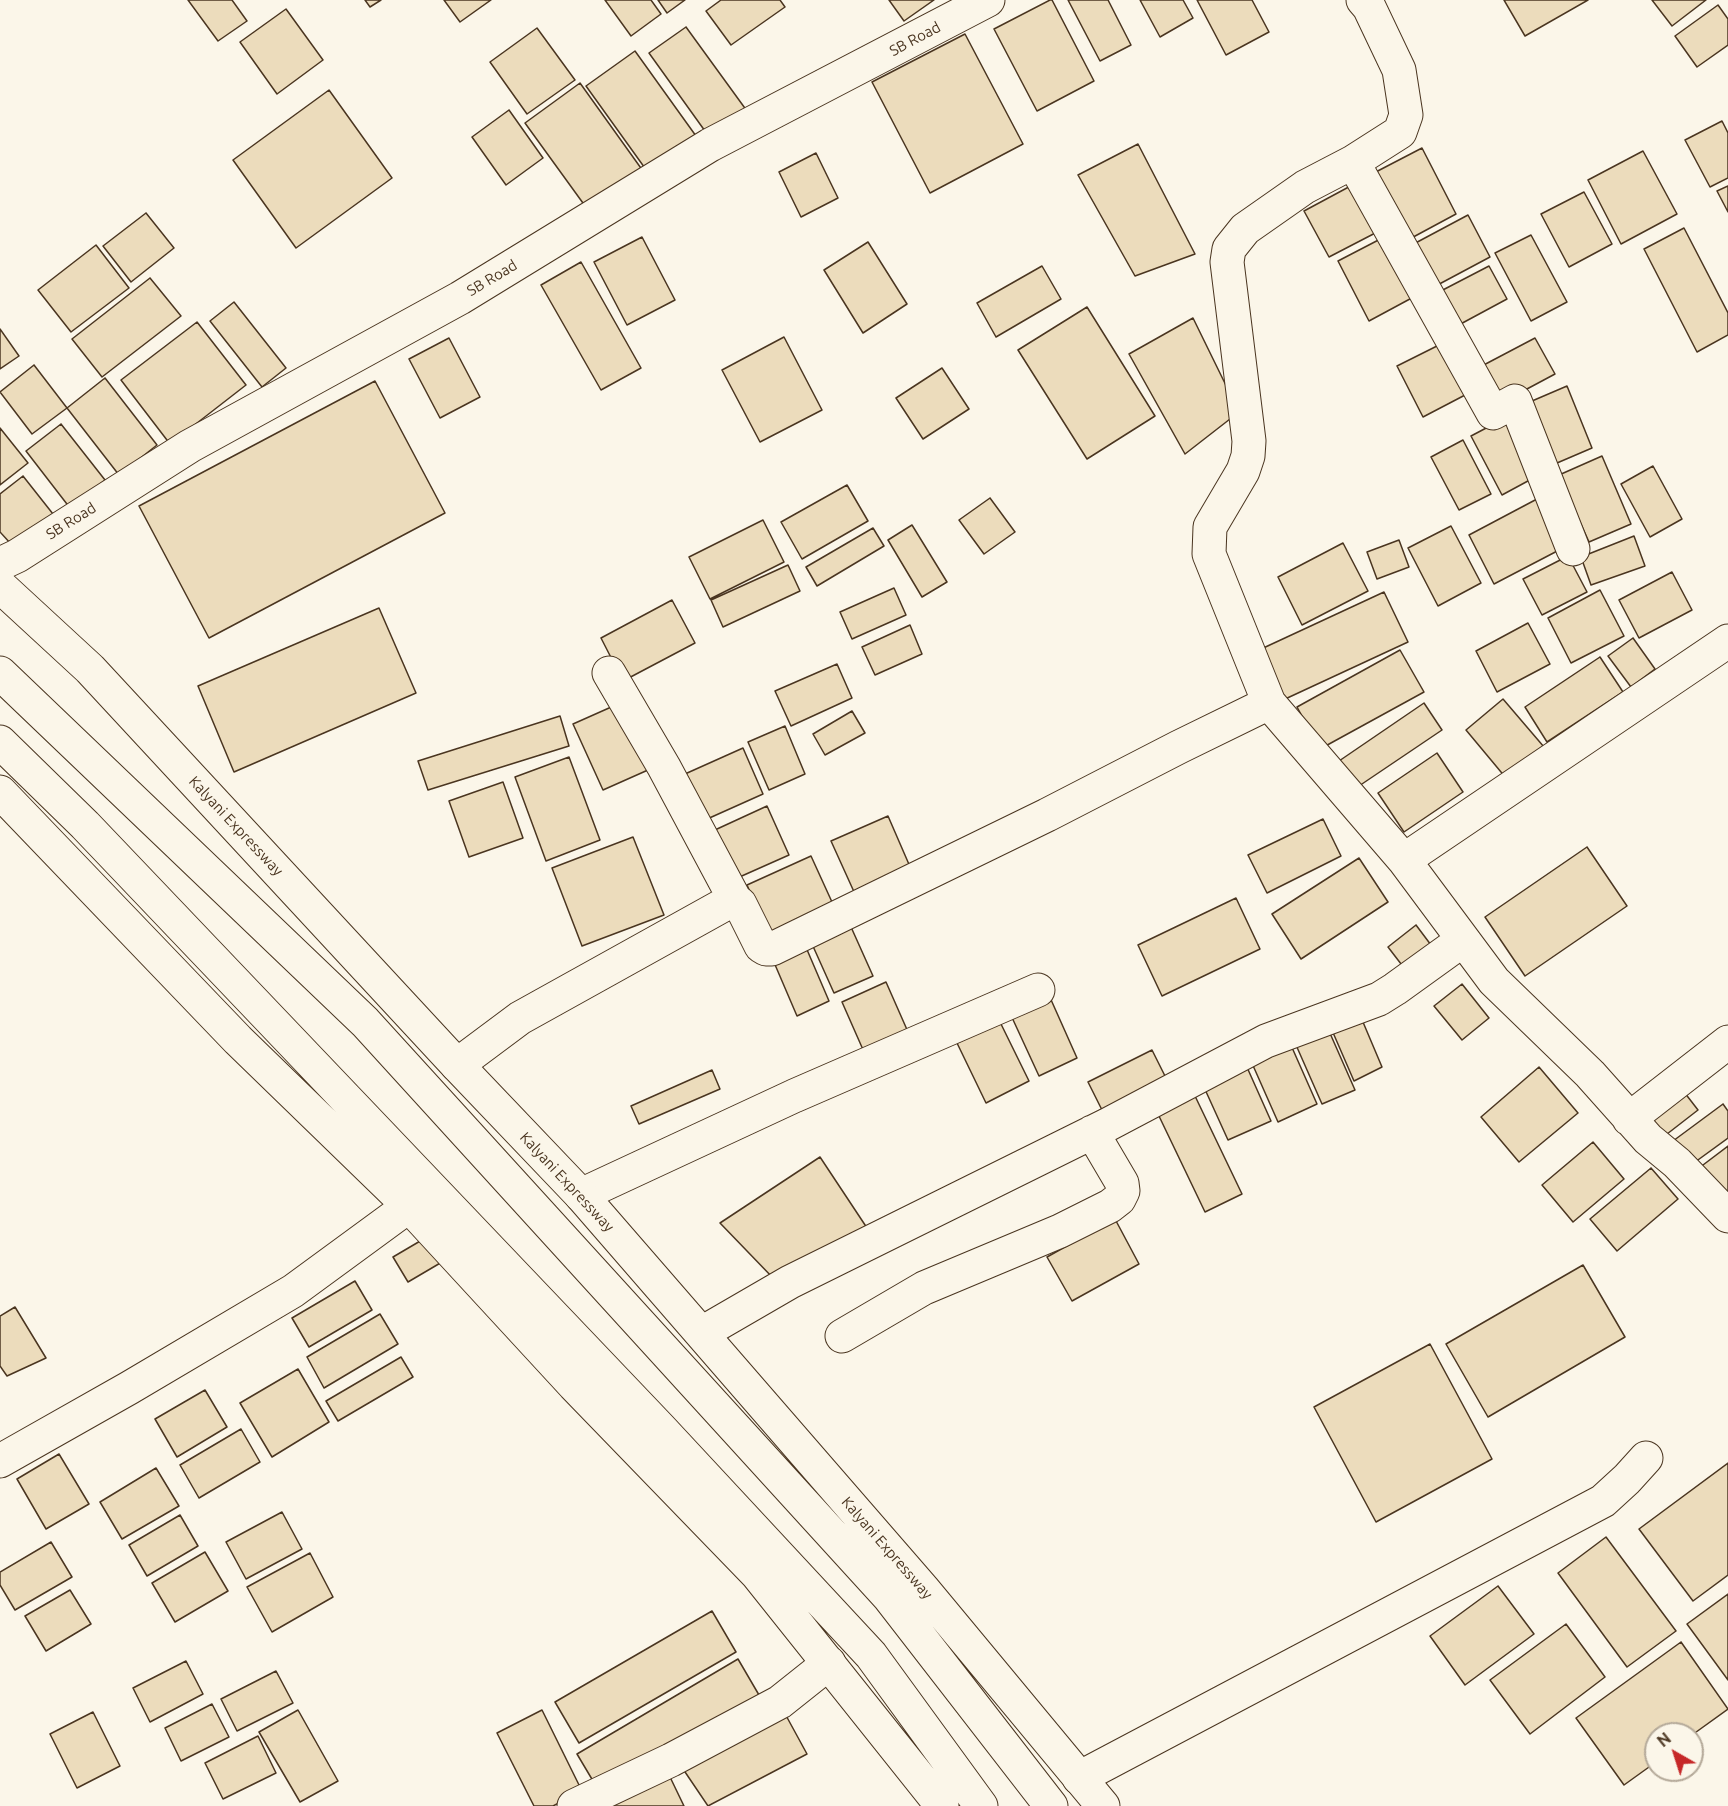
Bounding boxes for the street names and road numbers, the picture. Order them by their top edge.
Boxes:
street label: SB Road [886,18,944,60]
street label: SB Road [464,256,520,300]
street label: SB Road [43,499,99,543]
street label: Kalyani Expressway [185,772,287,880]
street label: Kalyani Expressway [516,1128,618,1236]
street label: Kalyani Expressway [838,1493,936,1603]

